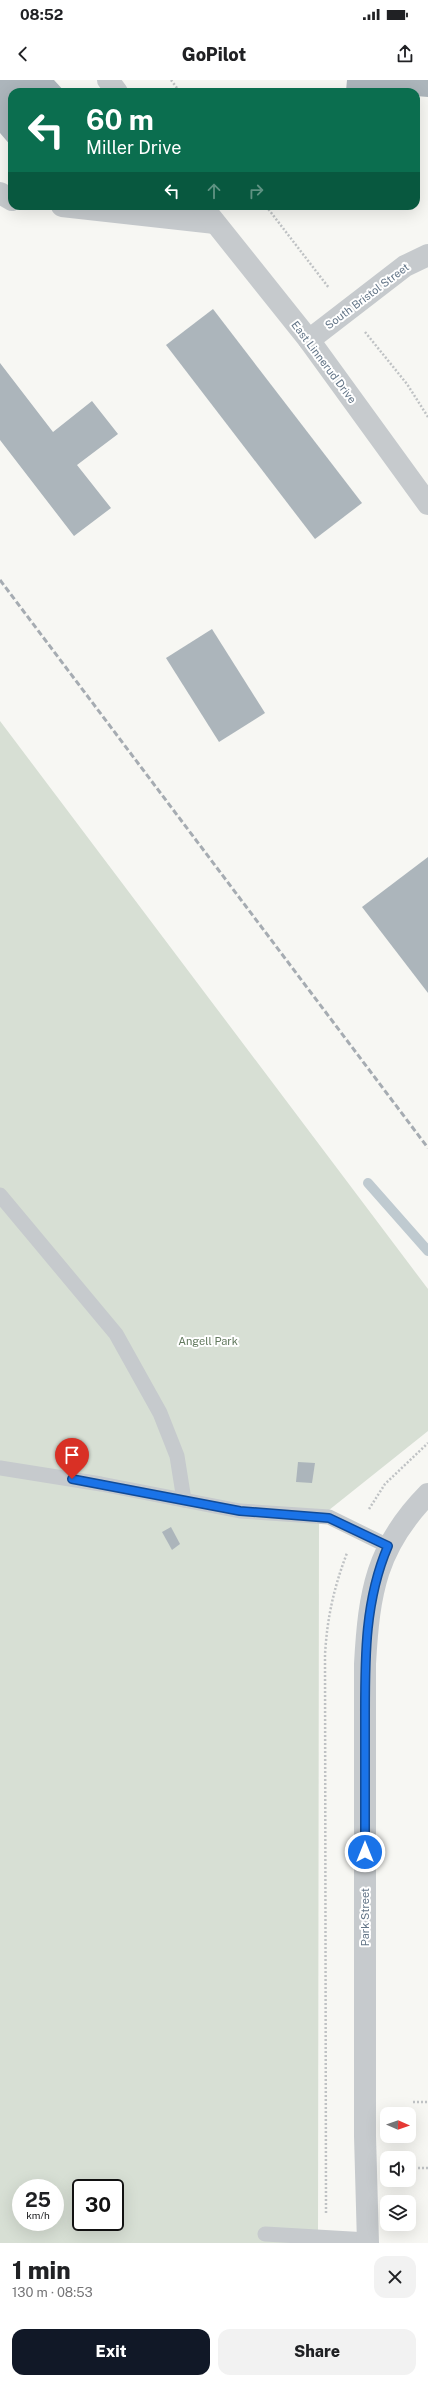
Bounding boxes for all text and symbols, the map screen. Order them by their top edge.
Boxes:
text: 08:52 [20,6,63,23]
icon: back [12,43,34,65]
icon: share [394,43,416,65]
text: GoPilot [182,44,246,65]
text: 60 m [86,103,154,136]
icon: left [20,104,72,156]
text: Miller Drive [86,137,181,158]
icon: left [161,180,183,202]
icon: ahead [203,180,225,202]
icon: right [245,180,267,202]
street label: South Bristol Street [323,261,411,331]
street label: East Linnerud Drive [289,319,359,405]
park label: Angell Park [178,1335,238,1347]
pin [55,1438,89,1479]
icon: arrive [61,1444,83,1466]
position arrow [344,1831,386,1873]
street label: Park Street [359,1888,371,1946]
north arrow [380,2107,416,2143]
map controls [380,2107,416,2231]
button: sound [380,2151,416,2187]
speed limit sign: 30 [72,2179,124,2231]
text: 25 [25,2188,51,2212]
button: layers [380,2195,416,2231]
text: km/h [26,2209,50,2221]
text: 1 min [12,2256,71,2284]
button: close [374,2256,416,2298]
text: 130 m · 08:53 [12,2285,93,2300]
button: Exit [12,2329,210,2375]
button: Share [218,2329,416,2375]

